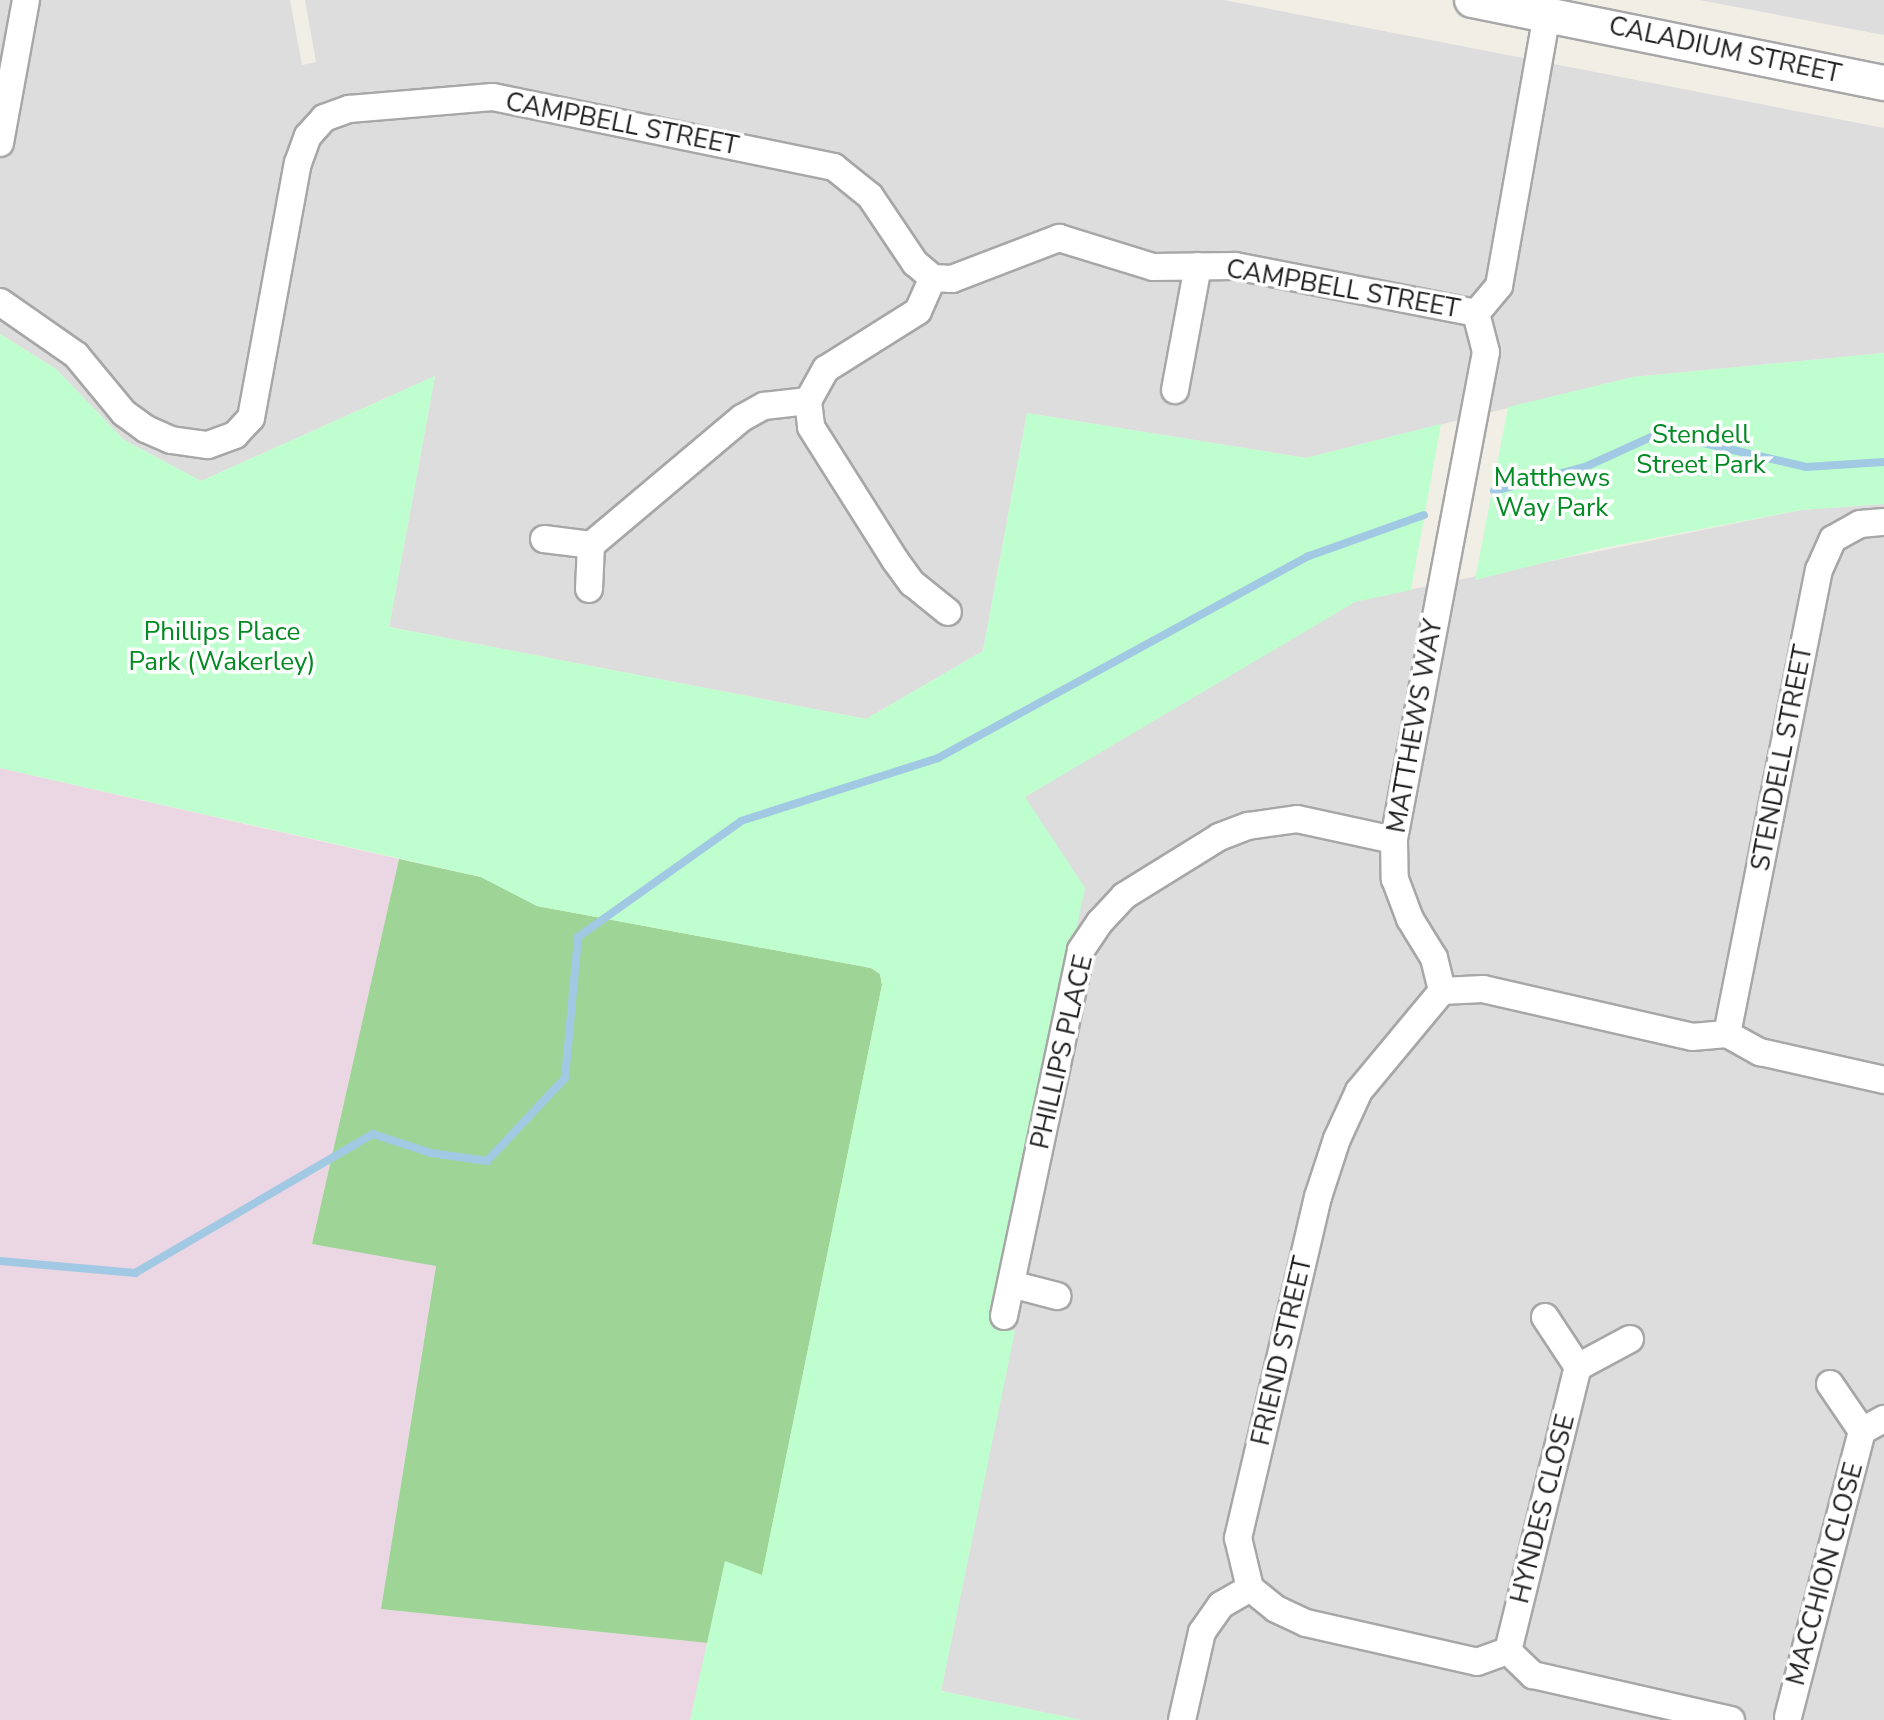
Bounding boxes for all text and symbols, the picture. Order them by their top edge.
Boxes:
street label: CALADIUM STREET [1606,10,1844,90]
street label: CAMPBELL STREET [503,86,741,162]
street label: CAMPBELL STREET [1224,253,1462,325]
park label: Stendell Street Park [1636,419,1766,480]
park label: Matthews Way Park [1494,462,1610,524]
park label: Phillips Place Park (Wakerley) [128,616,316,678]
street label: MATTHEWS WAY [1381,617,1449,835]
street label: STENDELL STREET [1745,642,1819,874]
street label: PHILLIPS PLACE [1025,952,1099,1152]
street label: FRIEND STREET [1245,1253,1319,1449]
street label: HYNDES CLOSE [1504,1411,1582,1607]
street label: MACCHION CLOSE [1780,1459,1870,1689]

